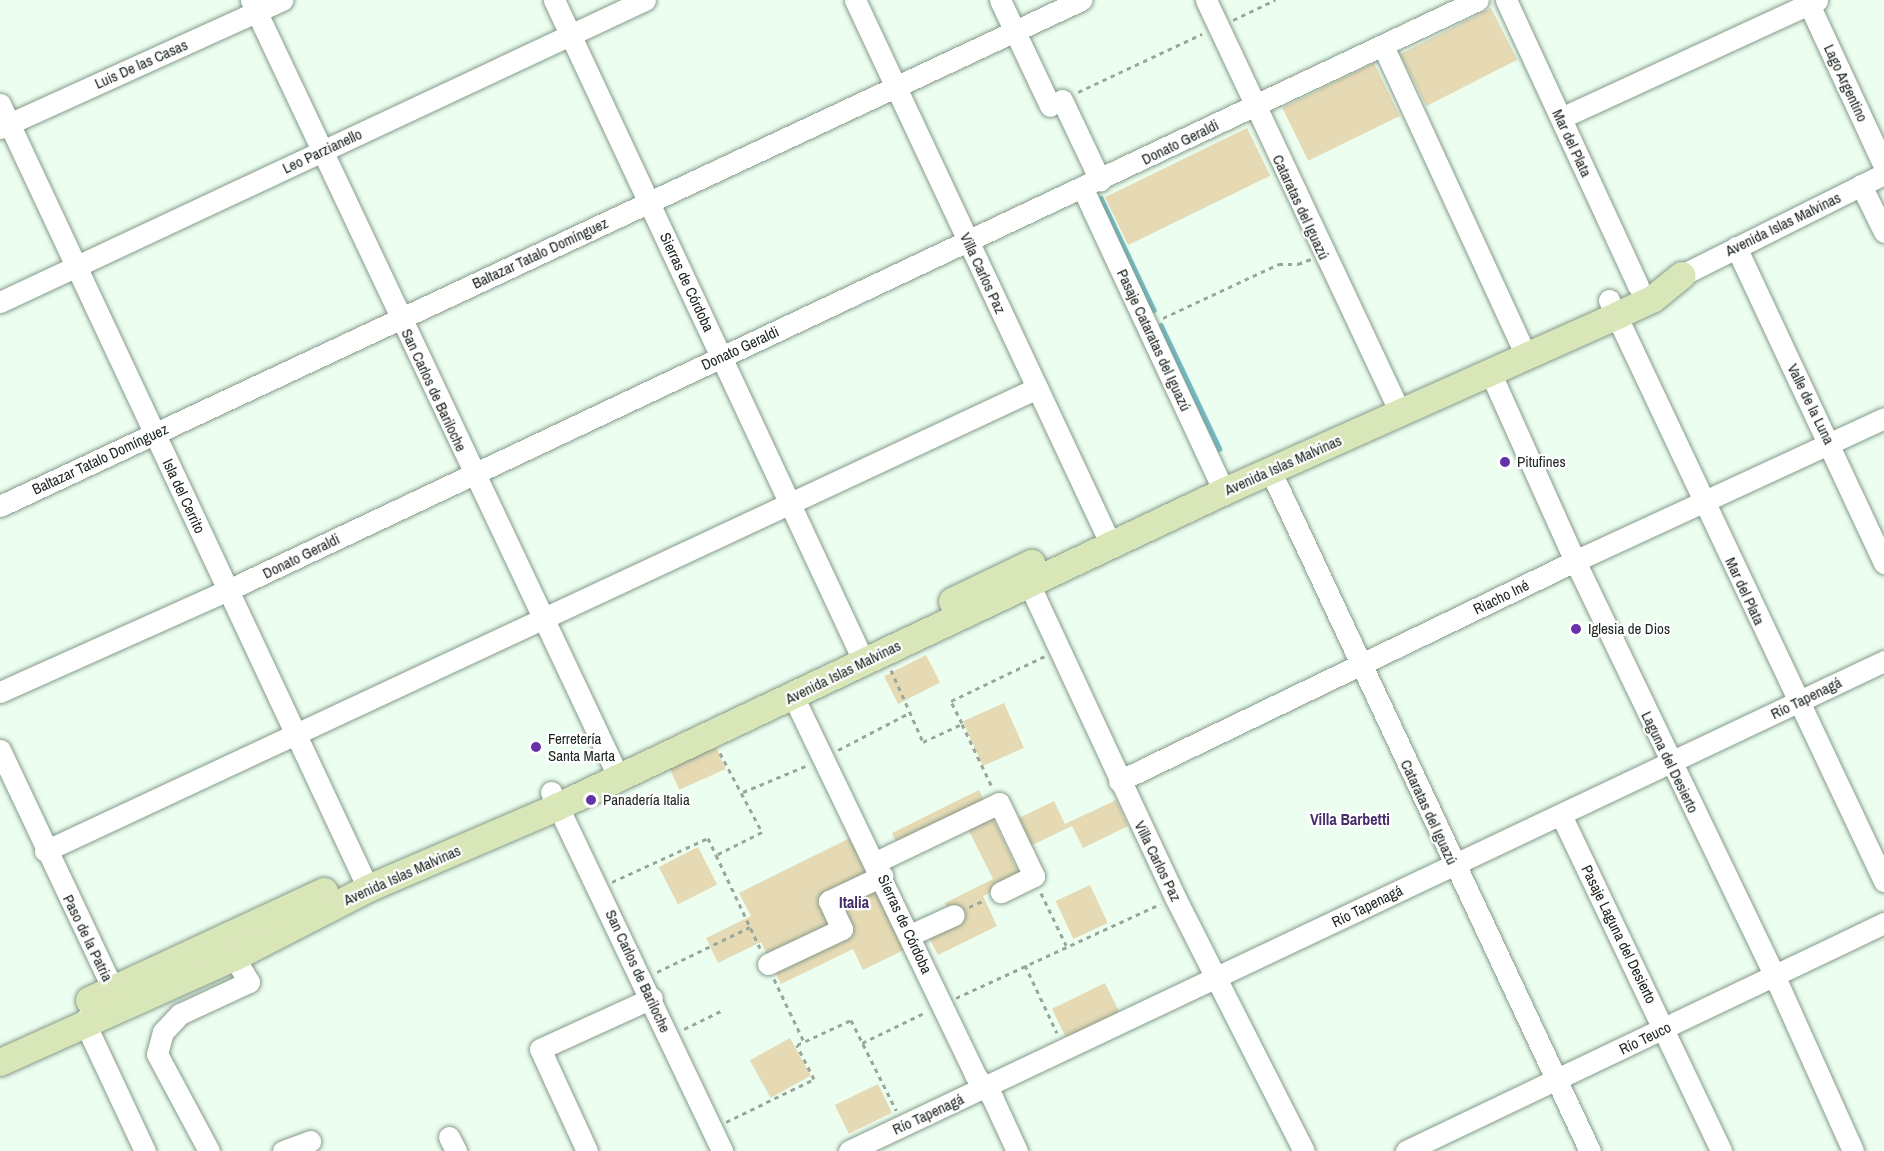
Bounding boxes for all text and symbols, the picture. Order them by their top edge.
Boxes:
street label: Luis De las Casas [92,35,190,93]
street label: Lago Argentino [1820,41,1872,125]
street label: Mar del Plata [1549,106,1595,180]
street label: Donato Geraldi [1139,116,1221,168]
street label: Leo Parzianello [279,125,365,177]
street label: Cataratas del Iguazú [1269,152,1333,262]
street label: Avenida Islas Malvinas [1722,188,1844,260]
street label: Baltazar Tatalo Domínguez [469,214,611,292]
street label: Sierras de Córdoba [656,230,718,334]
street label: Villa Carlos Paz [956,230,1010,316]
street label: Pasaje Cataratas del Iguazú [1113,266,1195,414]
street label: Donato Geraldi [698,322,782,374]
street label: San Carlos de Bariloche [398,326,470,454]
street label: Valle de la Luna [1784,361,1838,447]
street label: Baltazar Tatalo Domínguez [29,420,171,498]
street label: Avenida Islas Malvinas [1222,431,1344,499]
place label: Pitufines [1517,453,1566,471]
marker: Pitufines [1498,455,1512,469]
street label: Isla del Cerrito [159,456,209,536]
street label: Donato Geraldi [260,530,342,582]
street label: Mar del Plata [1722,554,1768,628]
street label: Riacho Iné [1470,576,1532,618]
place label: Iglesia de Dios [1588,620,1670,638]
marker: Iglesia de Dios [1569,622,1583,636]
street label: Avenida Islas Malvinas [782,636,904,708]
street label: Río Tapenagá [1768,673,1844,723]
street label: Laguna del Desierto [1638,708,1702,816]
place label: Ferretería Santa Marta [548,729,615,764]
marker: Ferretería Santa Marta [529,740,543,754]
street label: Cataratas del Iguazú [1397,757,1461,867]
place label: Panadería Italia [603,791,690,809]
marker: Panadería Italia [584,793,598,807]
district label: Villa Barbetti [1310,809,1390,829]
street label: Villa Carlos Paz [1131,818,1185,904]
street label: Avenida Islas Malvinas [341,841,463,909]
street label: Pasaje Laguna del Desierto [1578,862,1660,1006]
street label: Sierras de Córdoba [874,872,936,976]
street label: Río Tapenagá [1329,881,1405,931]
street label: Paso de la Patria [59,892,117,984]
district label: Italia [839,892,869,912]
street label: San Carlos de Bariloche [602,907,674,1035]
street label: Río Teuco [1616,1018,1674,1058]
street label: Río Tapenagá [889,1090,967,1138]

